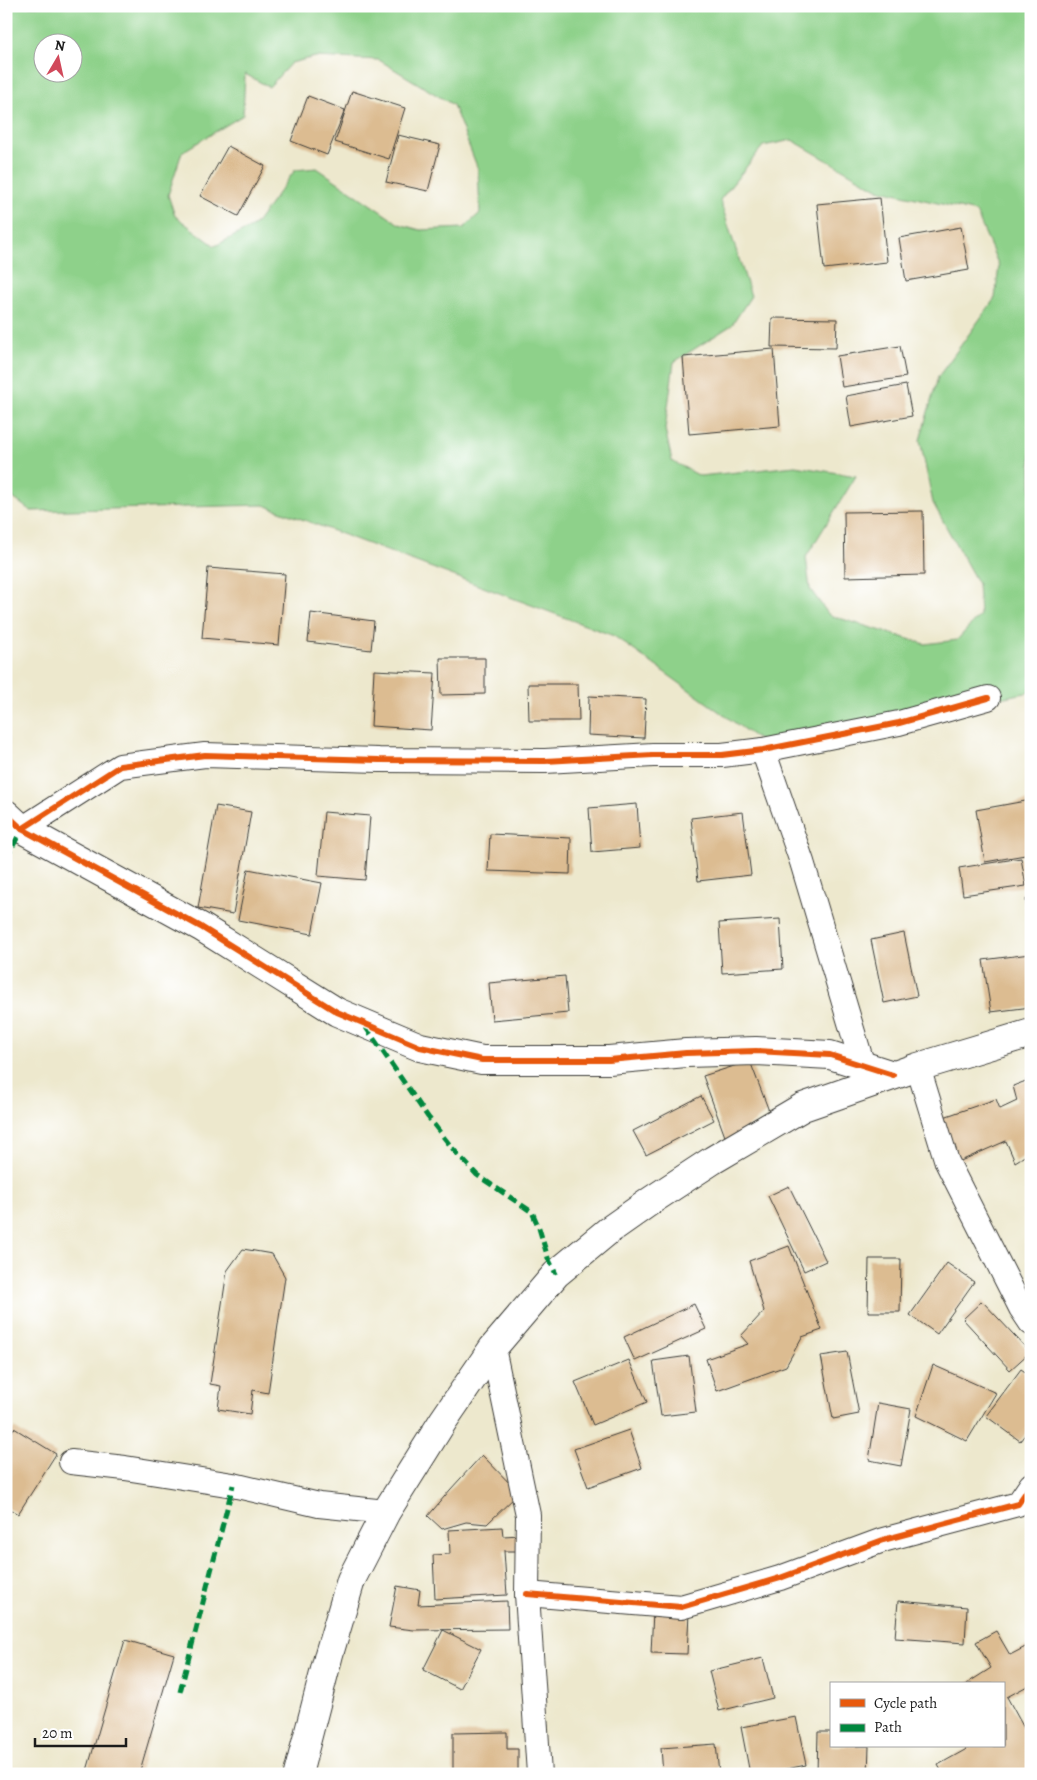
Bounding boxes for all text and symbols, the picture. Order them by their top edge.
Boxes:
north arrow [32,32,82,82]
text: N [53,35,66,56]
legend [830,1682,1004,1748]
text: Cycle path [874,1693,937,1713]
scale bar [35,1715,126,1747]
text: Path [874,1717,902,1737]
text: 20 m [42,1723,73,1743]

